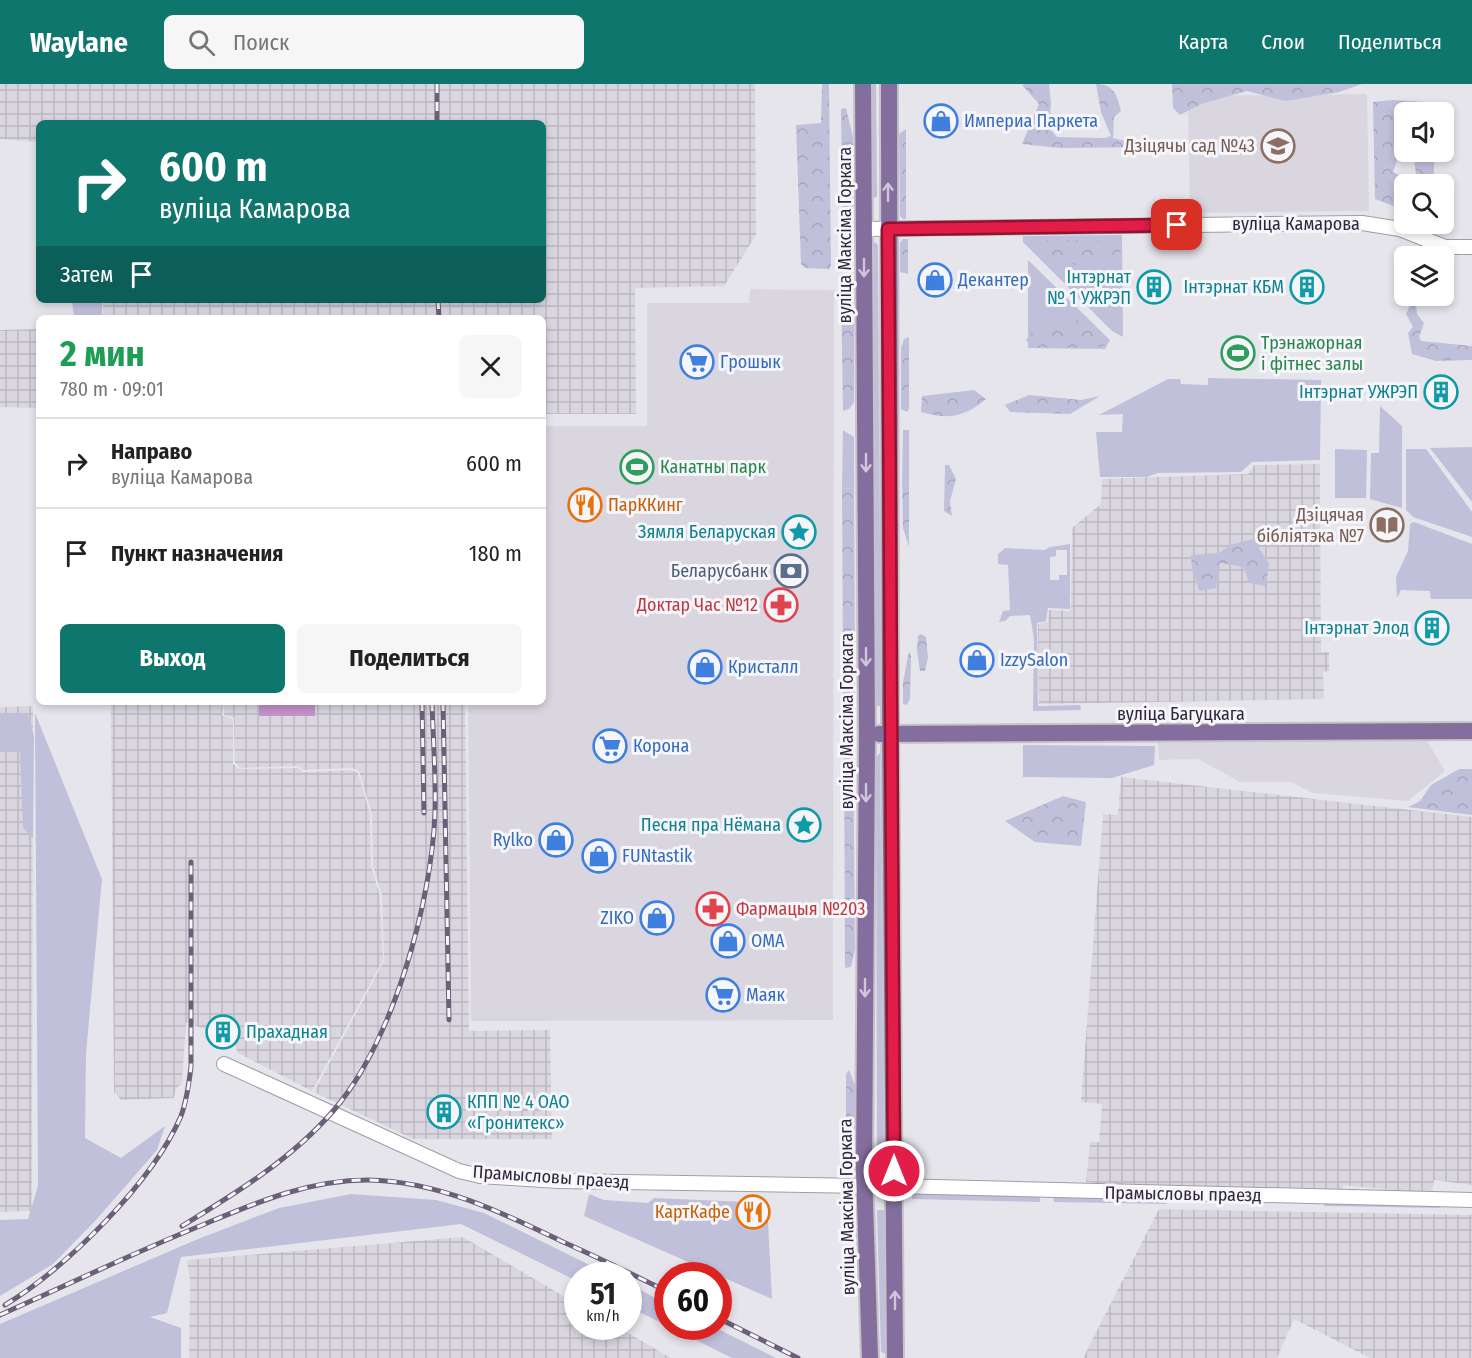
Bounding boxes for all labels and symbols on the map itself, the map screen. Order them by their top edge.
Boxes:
shop icon: Империа Паркета [923,103,959,139]
place label: Империа Паркета [964,110,1098,132]
school or university icon: Дзіцячы сад №43 [1260,128,1296,164]
place label: Дзіцячы сад №43 [1124,135,1255,157]
street label: вуліца Максіма Горкага [834,146,856,323]
one-way arrow [882,182,894,202]
pin [1151,199,1202,250]
street label: вуліца Камарова [1232,213,1360,235]
one-way arrow [858,258,870,278]
shop icon: Декантер [917,262,953,298]
place label: Інтэрнат № 1 УЖРЭП [1047,266,1132,309]
place label: Декантер [957,269,1029,291]
building icon: Інтэрнат № 1 УЖРЭП [1136,269,1172,305]
building icon: Інтэрнат КБМ [1289,269,1325,305]
place label: Інтэрнат КБМ [1183,276,1284,298]
place label: Трэнажорная і фітнес залы [1261,332,1363,375]
sports icon: Трэнажорная і фітнес залы [1220,335,1256,371]
supermarket icon: Грошык [679,344,715,380]
place label: Грошык [720,351,781,373]
building icon: Інтэрнат УЖРЭП [1423,374,1459,410]
place label: Інтэрнат УЖРЭП [1299,381,1418,403]
sports icon: Канатны парк [619,449,655,485]
one-way arrow [860,453,872,473]
place label: Канатны парк [660,456,766,478]
restaurant icon: ПарККинг [567,487,603,523]
place label: ПарККинг [608,494,683,516]
place label: Дзіцячая бібліятэка №7 [1257,504,1364,547]
library icon: Дзіцячая бібліятэка №7 [1369,507,1405,543]
place icon: Зямля Беларуская [781,514,817,550]
place label: Зямля Беларуская [638,521,776,543]
bank icon: Беларусбанк [773,553,809,589]
place label: Беларусбанк [671,560,769,582]
pharmacy icon: Доктар Час №12 [763,587,799,623]
place label: Доктар Час №12 [636,594,758,616]
building icon: Інтэрнат Элод [1414,610,1450,646]
place label: Інтэрнат Элод [1304,617,1409,639]
street label: вуліца Максіма Горкага [836,632,858,809]
shop icon: IzzySalon [959,642,995,678]
one-way arrow [860,647,872,667]
shop icon: Кристалл [687,649,723,685]
place label: IzzySalon [1000,649,1068,671]
place label: Кристалл [728,656,799,678]
street label: вуліца Багуцкага [1117,703,1245,725]
supermarket icon: Корона [592,728,628,764]
place label: Корона [633,735,689,757]
one-way arrow [860,782,872,802]
place icon: Песня пра Нёмана [786,807,822,843]
place label: Песня пра Нёмана [641,814,781,836]
shop icon: Rylko [538,822,574,858]
place label: Rylko [493,829,533,851]
shop icon: FUNtastik [581,838,617,874]
place label: FUNtastik [622,845,693,867]
pharmacy icon: Фармацыя №203 [695,891,731,927]
place label: Фармацыя №203 [736,898,865,920]
shop icon: ZIKO [639,900,675,936]
place label: ZIKO [600,907,634,929]
shop icon: ОМА [710,923,746,959]
place label: ОМА [751,930,785,952]
supermarket icon: Маяк [705,977,741,1013]
one-way arrow [859,977,871,997]
place label: Маяк [746,984,786,1006]
building icon: Прахадная [205,1014,241,1050]
place label: Прахадная [246,1021,328,1043]
place label: КПП № 4 ОАО «Гронитекс» [467,1091,570,1134]
building icon: КПП № 4 ОАО «Гронитекс» [426,1094,462,1130]
street label: вуліца Максіма Горкага [834,1118,860,1296]
position arrow [862,1139,926,1203]
street label: Прамысловы праезд [472,1161,630,1193]
street label: Прамысловы праезд [1104,1182,1262,1206]
restaurant icon: КартКафе [735,1194,771,1230]
place label: КартКафе [655,1201,730,1223]
speed limit sign: 60 [654,1262,732,1340]
one-way arrow [889,1290,901,1310]

